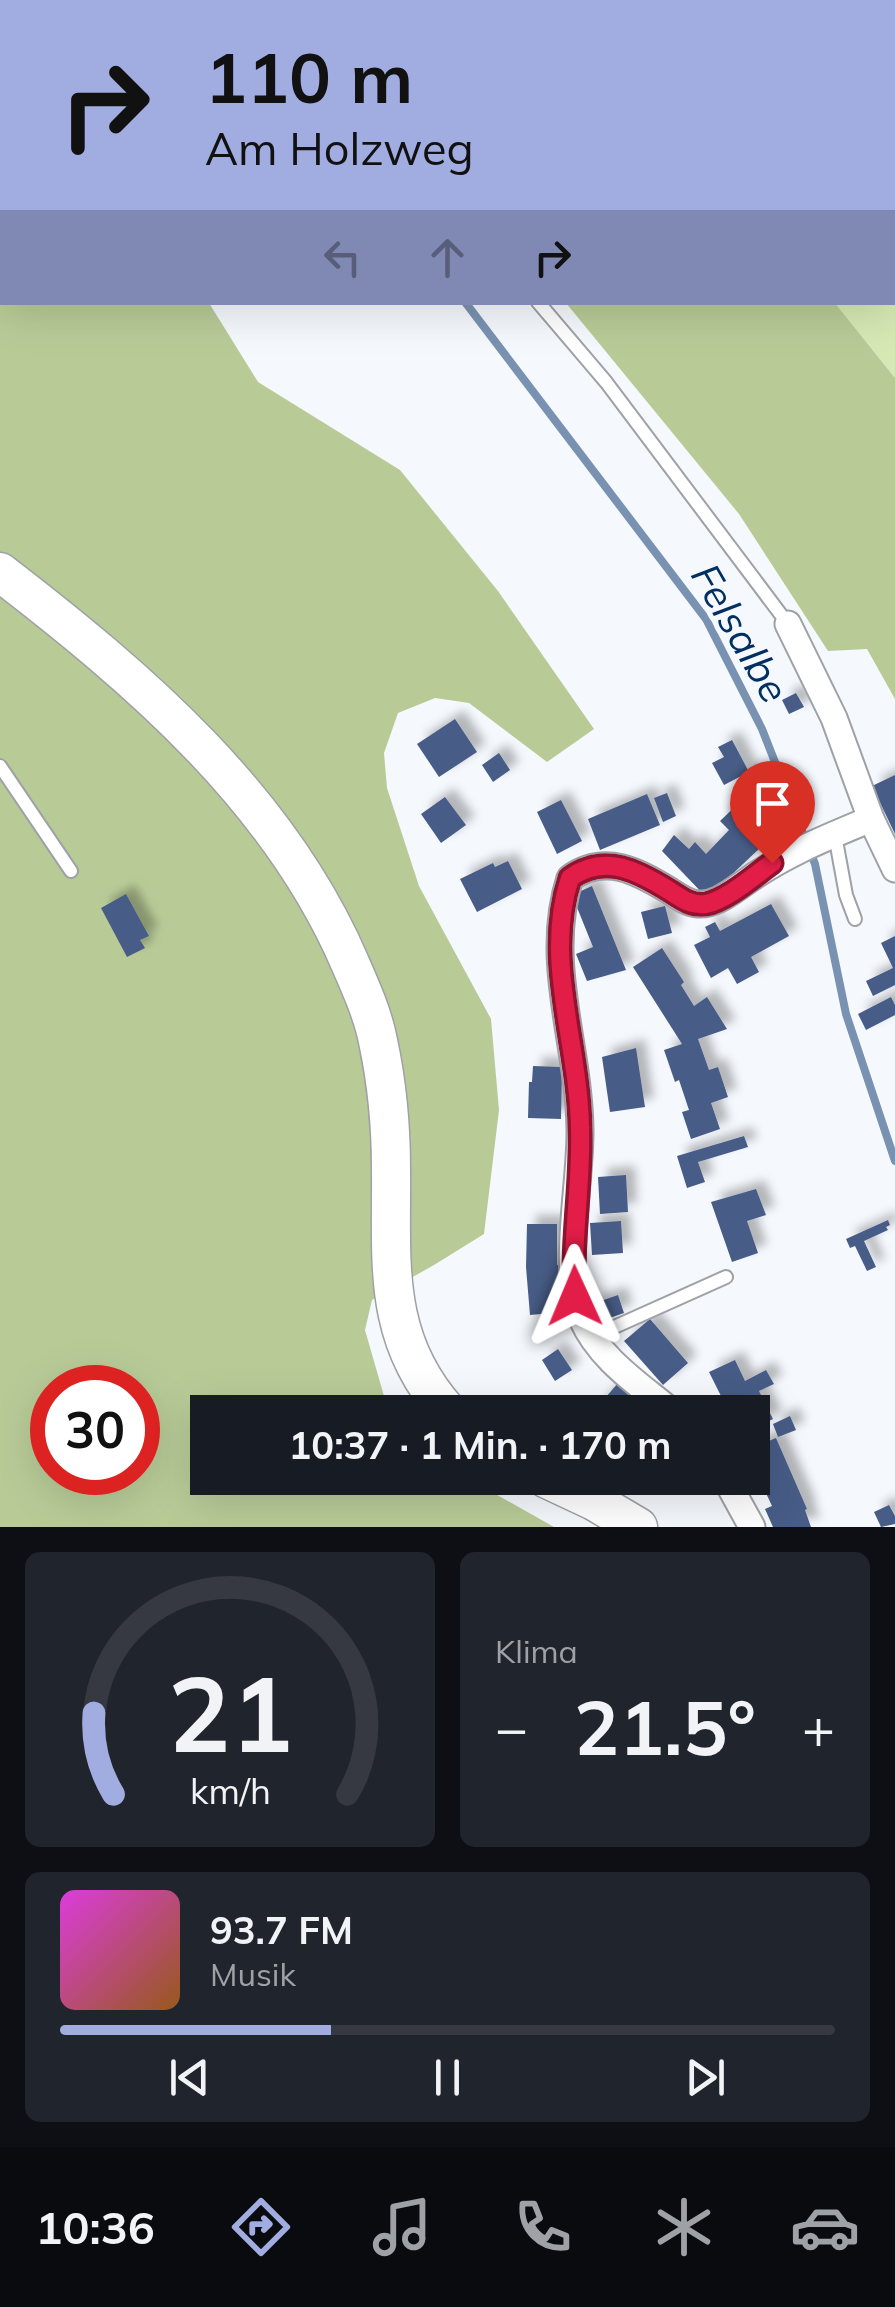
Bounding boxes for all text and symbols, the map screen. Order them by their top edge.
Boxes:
text: 110 m [205,33,413,121]
icon: right [40,40,170,170]
text: Am Holzweg [205,120,474,176]
icon: left [315,230,370,285]
icon: ahead [420,230,475,285]
icon: right [525,230,580,285]
water label: Felsalbe [681,554,801,711]
pin [730,761,815,864]
icon: arrive [745,776,800,831]
position arrow [523,1244,627,1348]
speed limit sign: 30 [30,1365,160,1495]
text: 10:37 · 1 Min. · 170 m [289,1421,671,1469]
text: Klima [495,1631,578,1671]
text: 21 [168,1647,292,1778]
text: 21.5° [574,1680,756,1774]
text: − [495,1693,528,1762]
text: + [802,1693,835,1762]
text: km/h [190,1768,270,1813]
text: 93.7 FM [210,1906,353,1954]
text: Musik [210,1954,296,1994]
icon: previous [162,2050,217,2105]
icon: pause [420,2050,475,2105]
icon: next [678,2050,733,2105]
icon: directions [226,2192,296,2262]
icon: music [367,2192,437,2262]
icon: phone [508,2192,578,2262]
icon: climate [649,2192,719,2262]
icon: car [790,2192,860,2262]
text: 10:36 [35,2199,155,2255]

